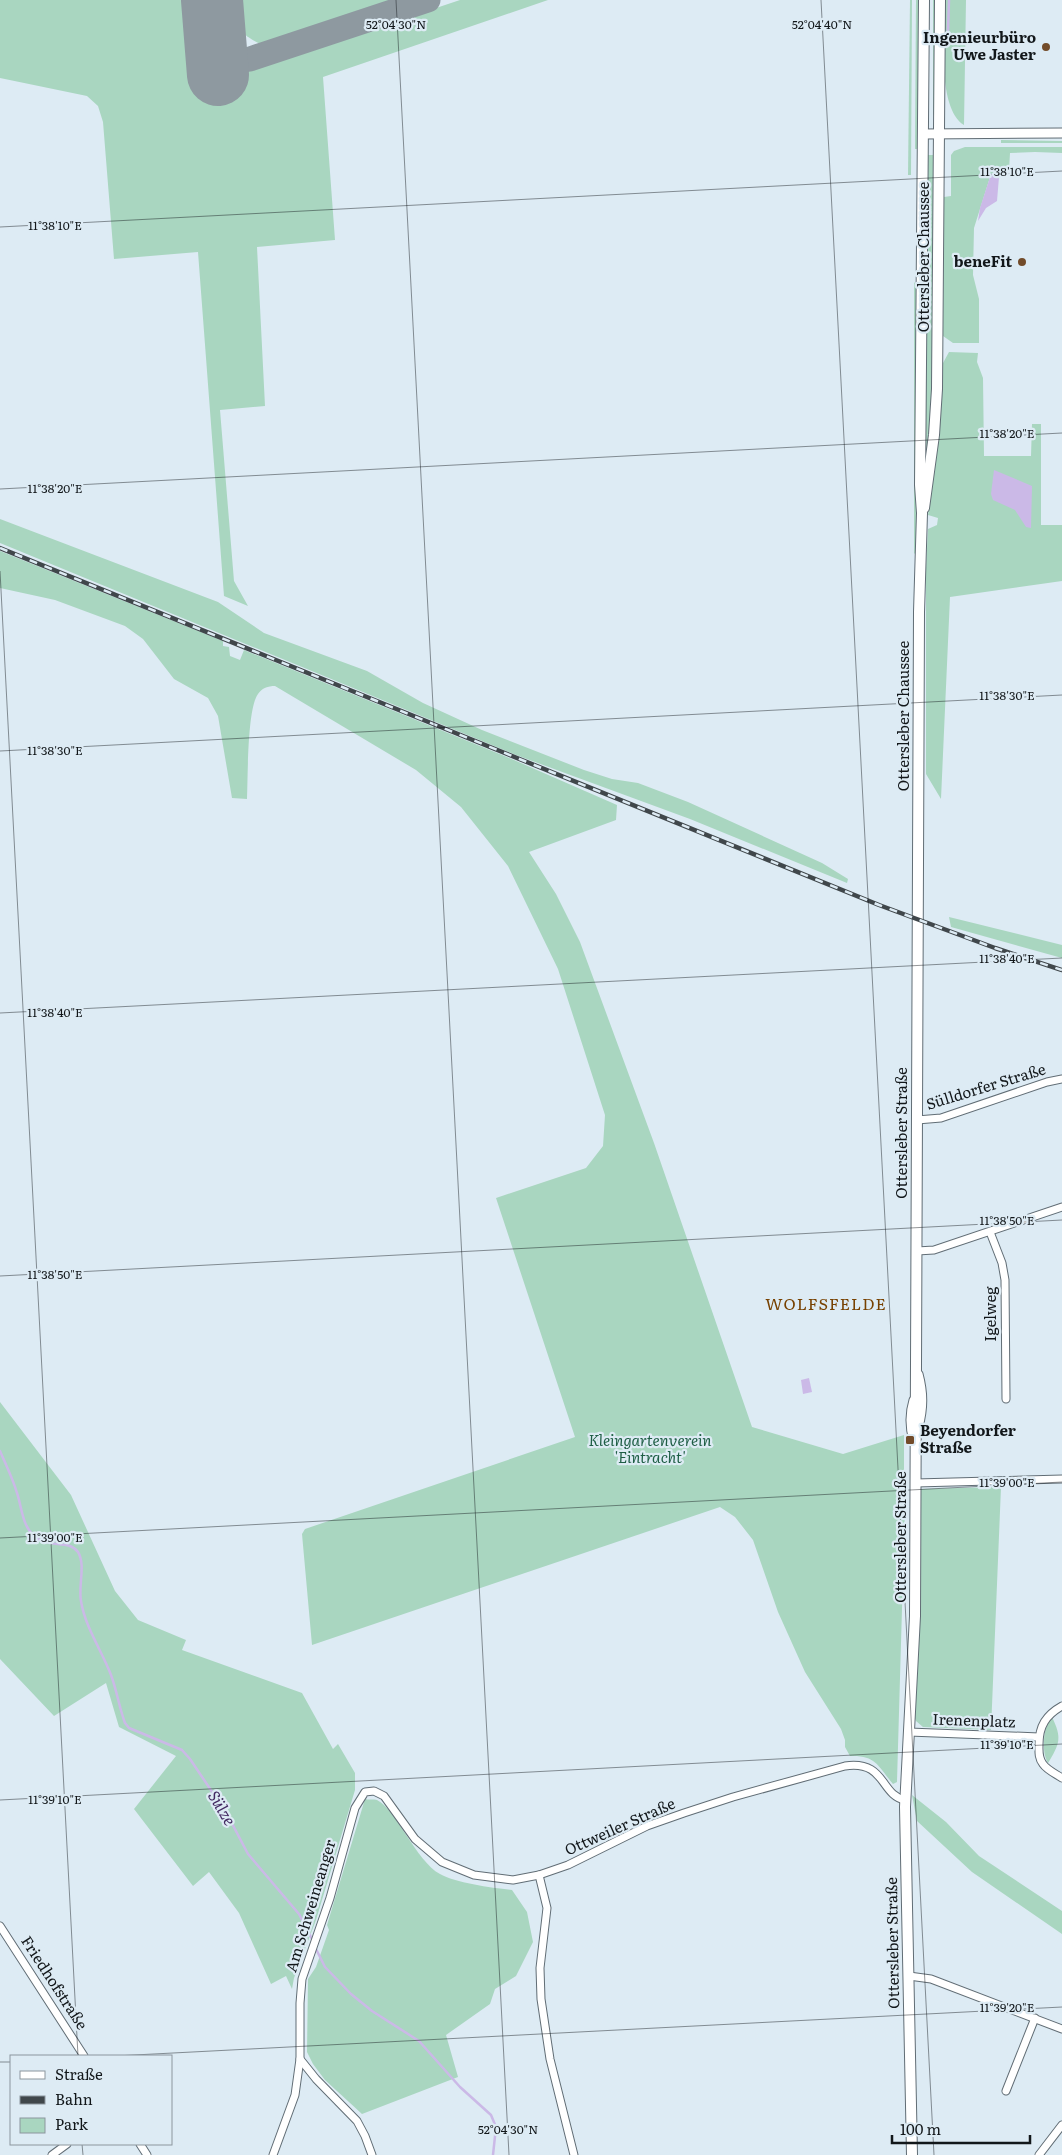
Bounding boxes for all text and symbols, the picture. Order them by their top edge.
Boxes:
text: 52°04'30"N [366,15,426,33]
text: 52°04'40"N [792,15,852,33]
place label: Ingenieurbüro Uwe Jaster [923,25,1036,65]
marker: Ingenieurbüro Uwe Jaster [1040,41,1052,53]
text: 11°38'10"E [980,162,1034,180]
street label: Ottersleber Chaussee [911,181,934,332]
text: 11°38'10"E [28,216,82,234]
place label: beneFit [954,249,1012,272]
marker: beneFit [1016,256,1028,268]
text: 11°38'20"E [980,424,1035,442]
text: 11°38'20"E [28,479,83,497]
street label: Ottersleber Chaussee [891,640,914,791]
text: 11°38'30"E [979,686,1035,704]
text: 11°38'30"E [27,741,83,759]
text: 11°38'40"E [979,949,1035,967]
text: 11°38'40"E [27,1003,83,1021]
street label: Sülldorfer Straße [923,1056,1048,1115]
street label: Ottersleber Straße [889,1067,912,1199]
text: 11°38'50"E [980,1211,1035,1229]
text: 11°38'50"E [28,1265,83,1283]
street label: Igelweg [978,1286,1001,1342]
district label: WOLFSFELDE [765,1291,887,1315]
place label: Beyendorfer Straße [920,1418,1016,1458]
park label: Kleingartenverein 'Eintracht' [588,1428,712,1468]
marker: Beyendorfer Straße [904,1434,916,1446]
street label: Ottersleber Straße [888,1471,911,1603]
text: 11°39'00"E [979,1473,1035,1491]
text: 11°39'00"E [27,1528,83,1546]
street label: Irenenplatz [932,1707,1016,1732]
text: 11°39'10"E [980,1735,1034,1753]
water label: Sülze [203,1785,243,1830]
text: 11°39'10"E [28,1790,82,1808]
street label: Ottweiler Straße [560,1791,679,1860]
street label: Am Schweineanger [278,1836,341,1975]
street label: Ottersleber Straße [879,1877,904,2009]
street label: Friedhofstraße [16,1931,94,2034]
text: 11°39'20"E [980,1998,1035,2016]
legend [10,2055,172,2145]
text: Straße [55,2062,103,2085]
text: Bahn [55,2087,93,2110]
text: Park [55,2112,89,2135]
scale bar [892,2112,1030,2144]
text: 100 m [900,2117,941,2140]
text: 52°04'30"N [478,2120,538,2138]

